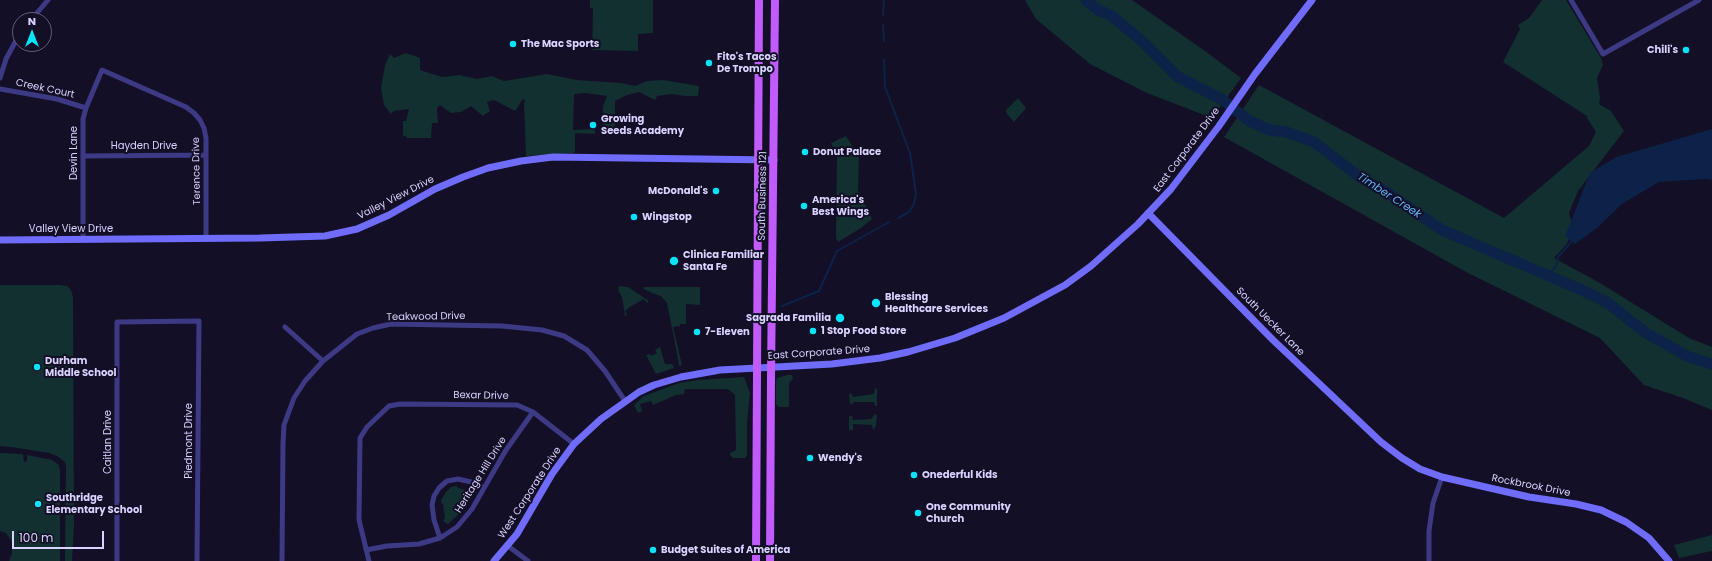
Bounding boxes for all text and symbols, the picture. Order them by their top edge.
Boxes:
north arrow [12,12,52,52]
text: N [28,13,36,29]
place label: The Mac Sports [521,38,599,50]
marker: The Mac Sports [508,39,518,49]
place label: Chili's [1647,44,1678,56]
marker: Chili's [1681,45,1691,55]
place label: Fito's Tacos De Trompo [717,51,776,74]
marker: Fito's Tacos De Trompo [704,58,714,68]
street label: Creek Court [15,77,75,101]
street label: East Corporate Drive [1151,105,1223,195]
place label: Growing Seeds Academy [601,113,684,136]
marker: Growing Seeds Academy [588,120,598,130]
street label: Devin Lane [68,126,80,180]
street label: Terence Drive [190,137,204,205]
street label: Hayden Drive [111,140,177,152]
place label: Donut Palace [813,146,881,158]
marker: Donut Palace [800,147,810,157]
street label: South Business 121 [756,151,770,241]
water label: Timber Creek [1355,170,1423,222]
street label: Valley View Drive [356,174,436,222]
place label: McDonald's [648,185,708,197]
marker: McDonald's [711,186,721,196]
place label: America's Best Wings [812,194,869,218]
marker: America's Best Wings [799,201,809,211]
place label: Wingstop [642,211,692,223]
marker: Wingstop [629,212,639,222]
street label: Valley View Drive [29,223,113,235]
place label: Clinica Familiar Santa Fe [683,249,764,272]
marker: Clinica Familiar Santa Fe [668,255,680,267]
street label: South Uecker Lane [1233,285,1307,359]
place label: Blessing Healthcare Services [885,291,988,314]
marker: Blessing Healthcare Services [870,297,882,309]
street label: Teakwood Drive [386,310,466,324]
place label: Sagrada Familia [746,312,831,324]
marker: Sagrada Familia [834,312,846,324]
place label: 1 Stop Food Store [821,325,907,337]
place label: 7-Eleven [705,326,750,338]
marker: 1 Stop Food Store [808,326,818,336]
marker: 7-Eleven [692,327,702,337]
street label: East Corporate Drive [767,343,871,363]
place label: Durham Middle School [45,355,117,378]
marker: Durham Middle School [32,362,42,372]
street label: Bexar Drive [453,390,509,402]
street label: Piedmont Drive [183,403,195,479]
street label: Caitlan Drive [102,410,114,474]
street label: Heritage Hill Drive [453,435,509,515]
street label: West Corporate Drive [496,445,564,541]
place label: Wendy's [818,452,862,464]
marker: Wendy's [805,453,815,463]
place label: Onederful Kids [922,469,998,481]
marker: Onederful Kids [909,470,919,480]
street label: Rockbrook Drive [1491,472,1571,500]
place label: Southridge Elementary School [46,492,142,516]
marker: Southridge Elementary School [33,499,43,509]
place label: One Community Church [926,501,1011,524]
marker: One Community Church [913,508,923,518]
scale bar [14,523,106,549]
text: 100 m [19,529,53,546]
place label: Budget Suites of America [661,544,790,556]
marker: Budget Suites of America [648,545,658,555]

